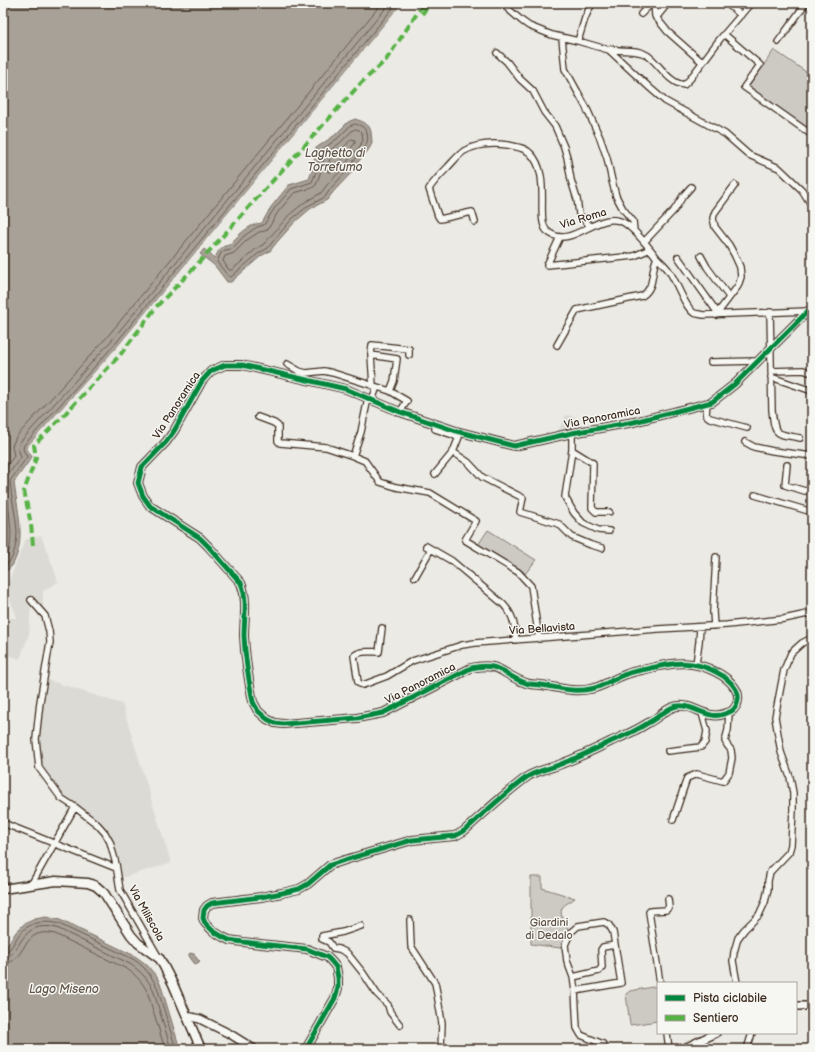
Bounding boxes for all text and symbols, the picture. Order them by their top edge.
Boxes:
water label: Laghetto di Torrefumo [305,146,367,175]
street label: Via Roma [558,205,608,232]
street label: Via Panoramica [150,369,203,441]
street label: Via Panoramica [563,404,641,431]
street label: Via Bellavista [509,620,576,637]
street label: Via Panoramica [383,660,458,707]
street label: Via Miliscola [126,883,167,943]
park label: Giardini di Dedalo [525,916,573,942]
water label: Lago Miseno [29,982,99,997]
legend [657,982,797,1034]
text: Pista ciclabile [693,991,767,1006]
text: Sentiero [693,1011,739,1026]

